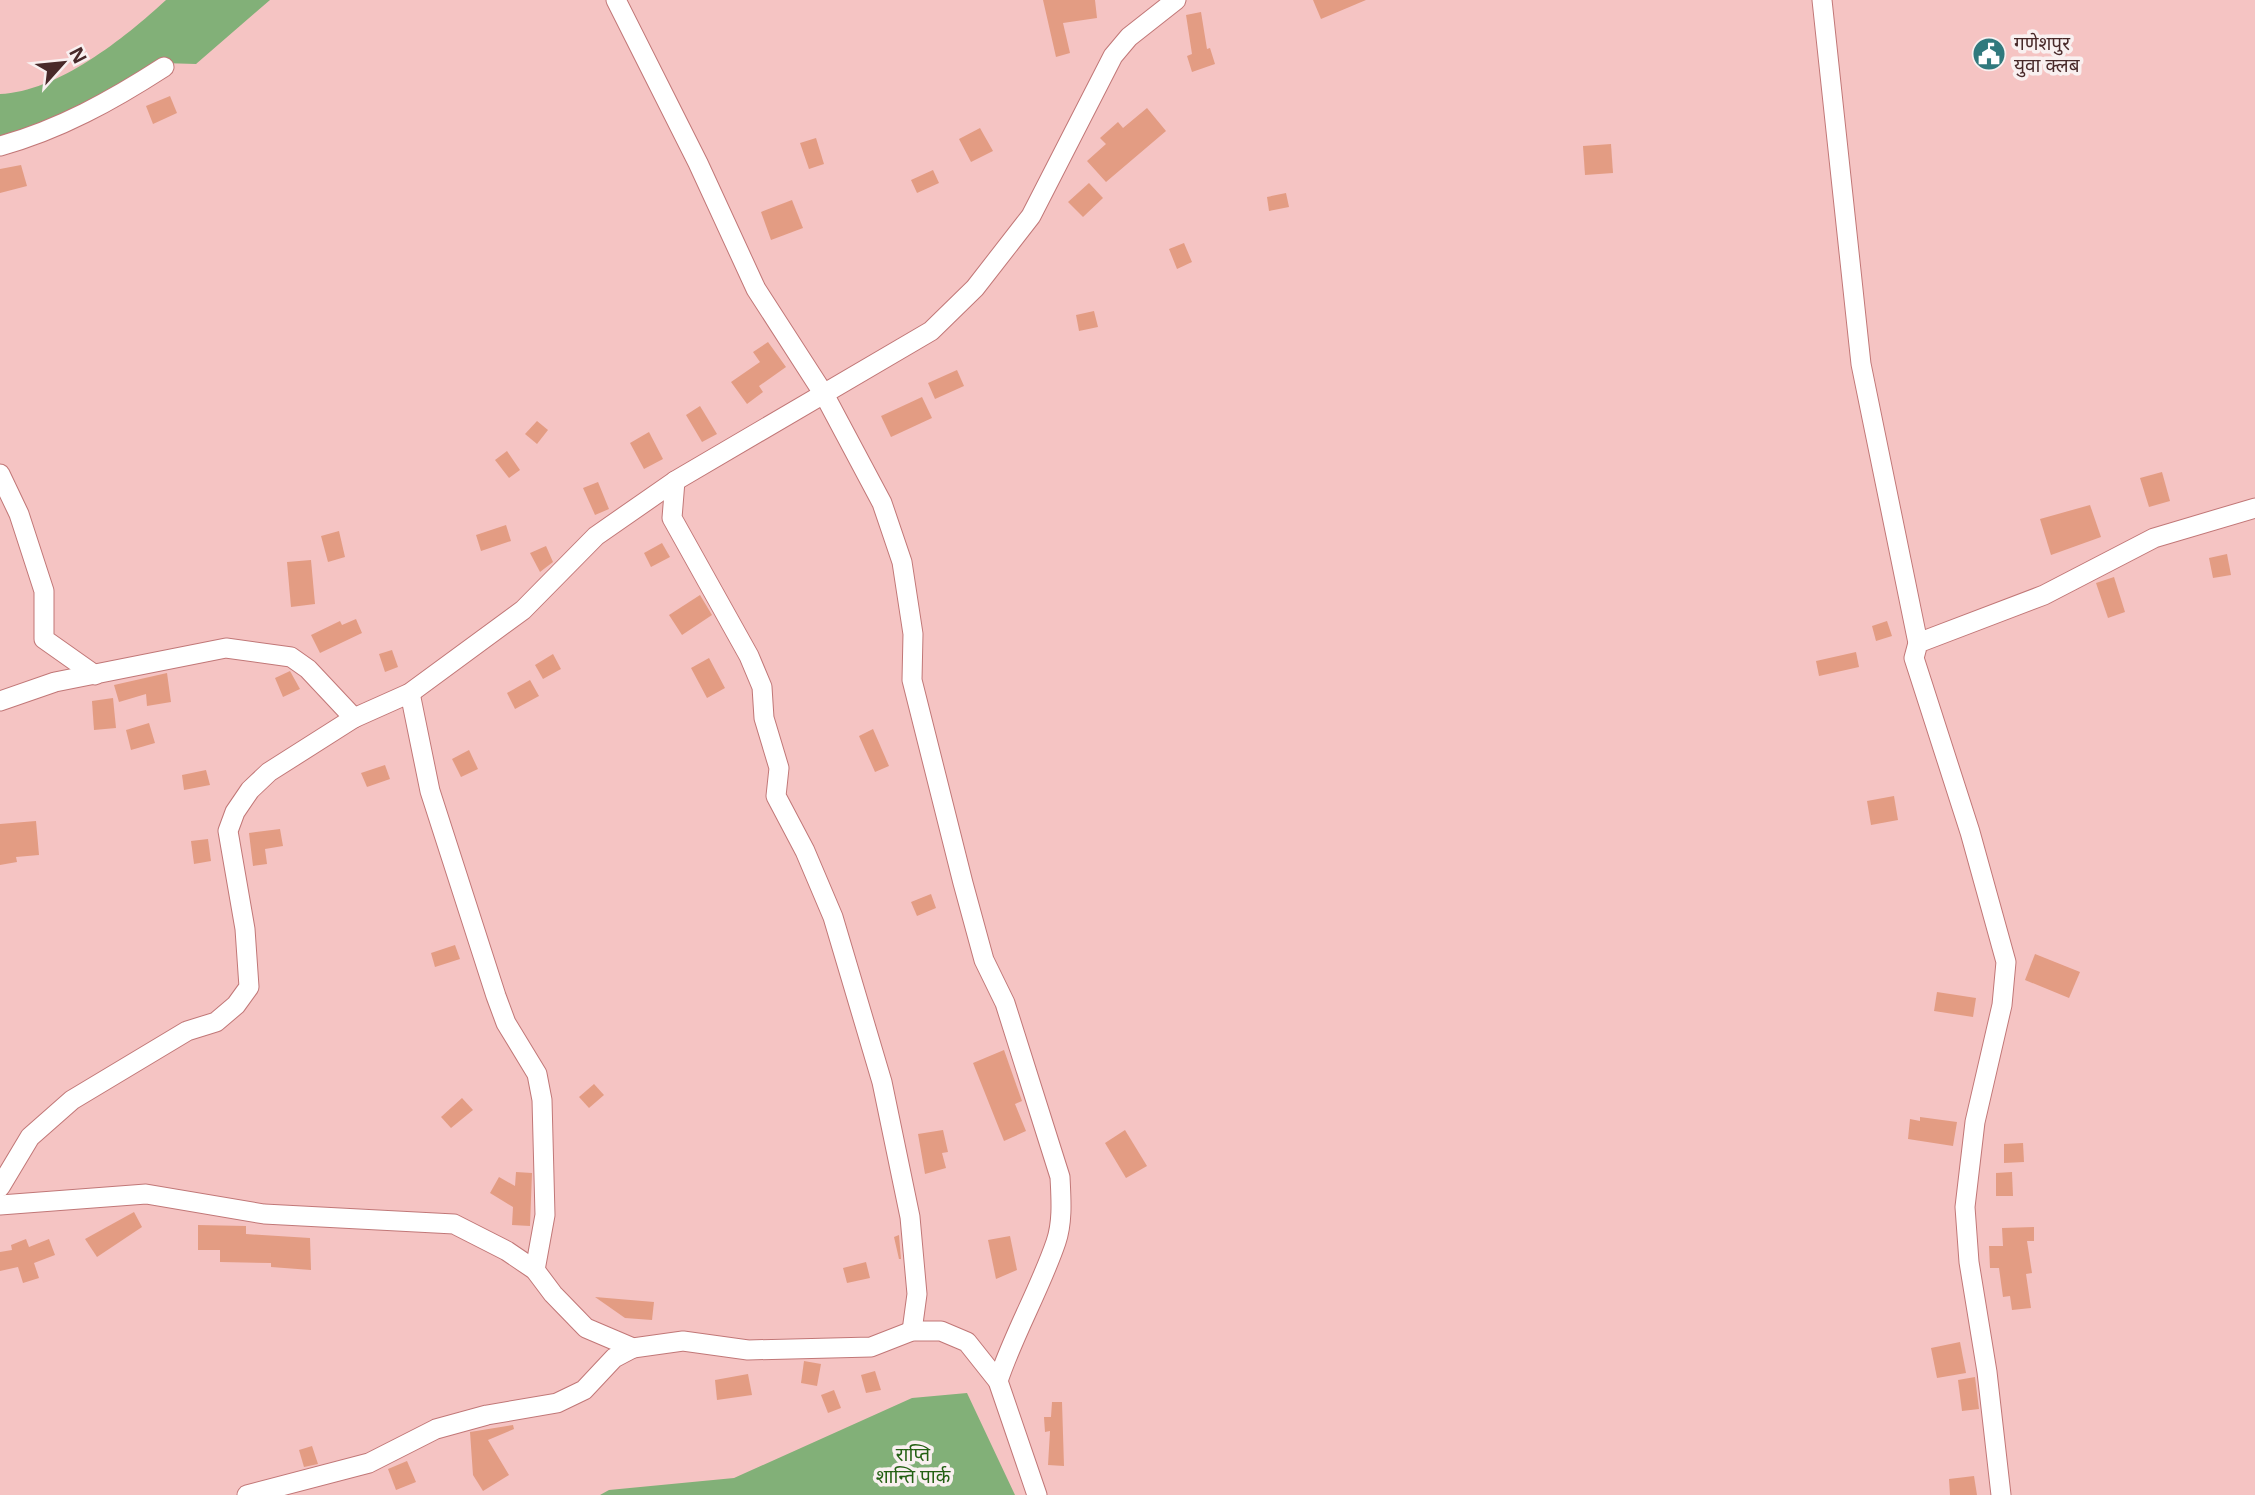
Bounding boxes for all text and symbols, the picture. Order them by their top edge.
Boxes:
north arrow [28,28,98,98]
place label: गणेशपुर युवा क्लब [2014,30,2081,78]
public building icon: गणेशपुर युवा क्लब [1970,35,2008,73]
text: N [63,42,93,68]
park label: राप्ति शान्ति पार्क [876,1441,951,1489]

